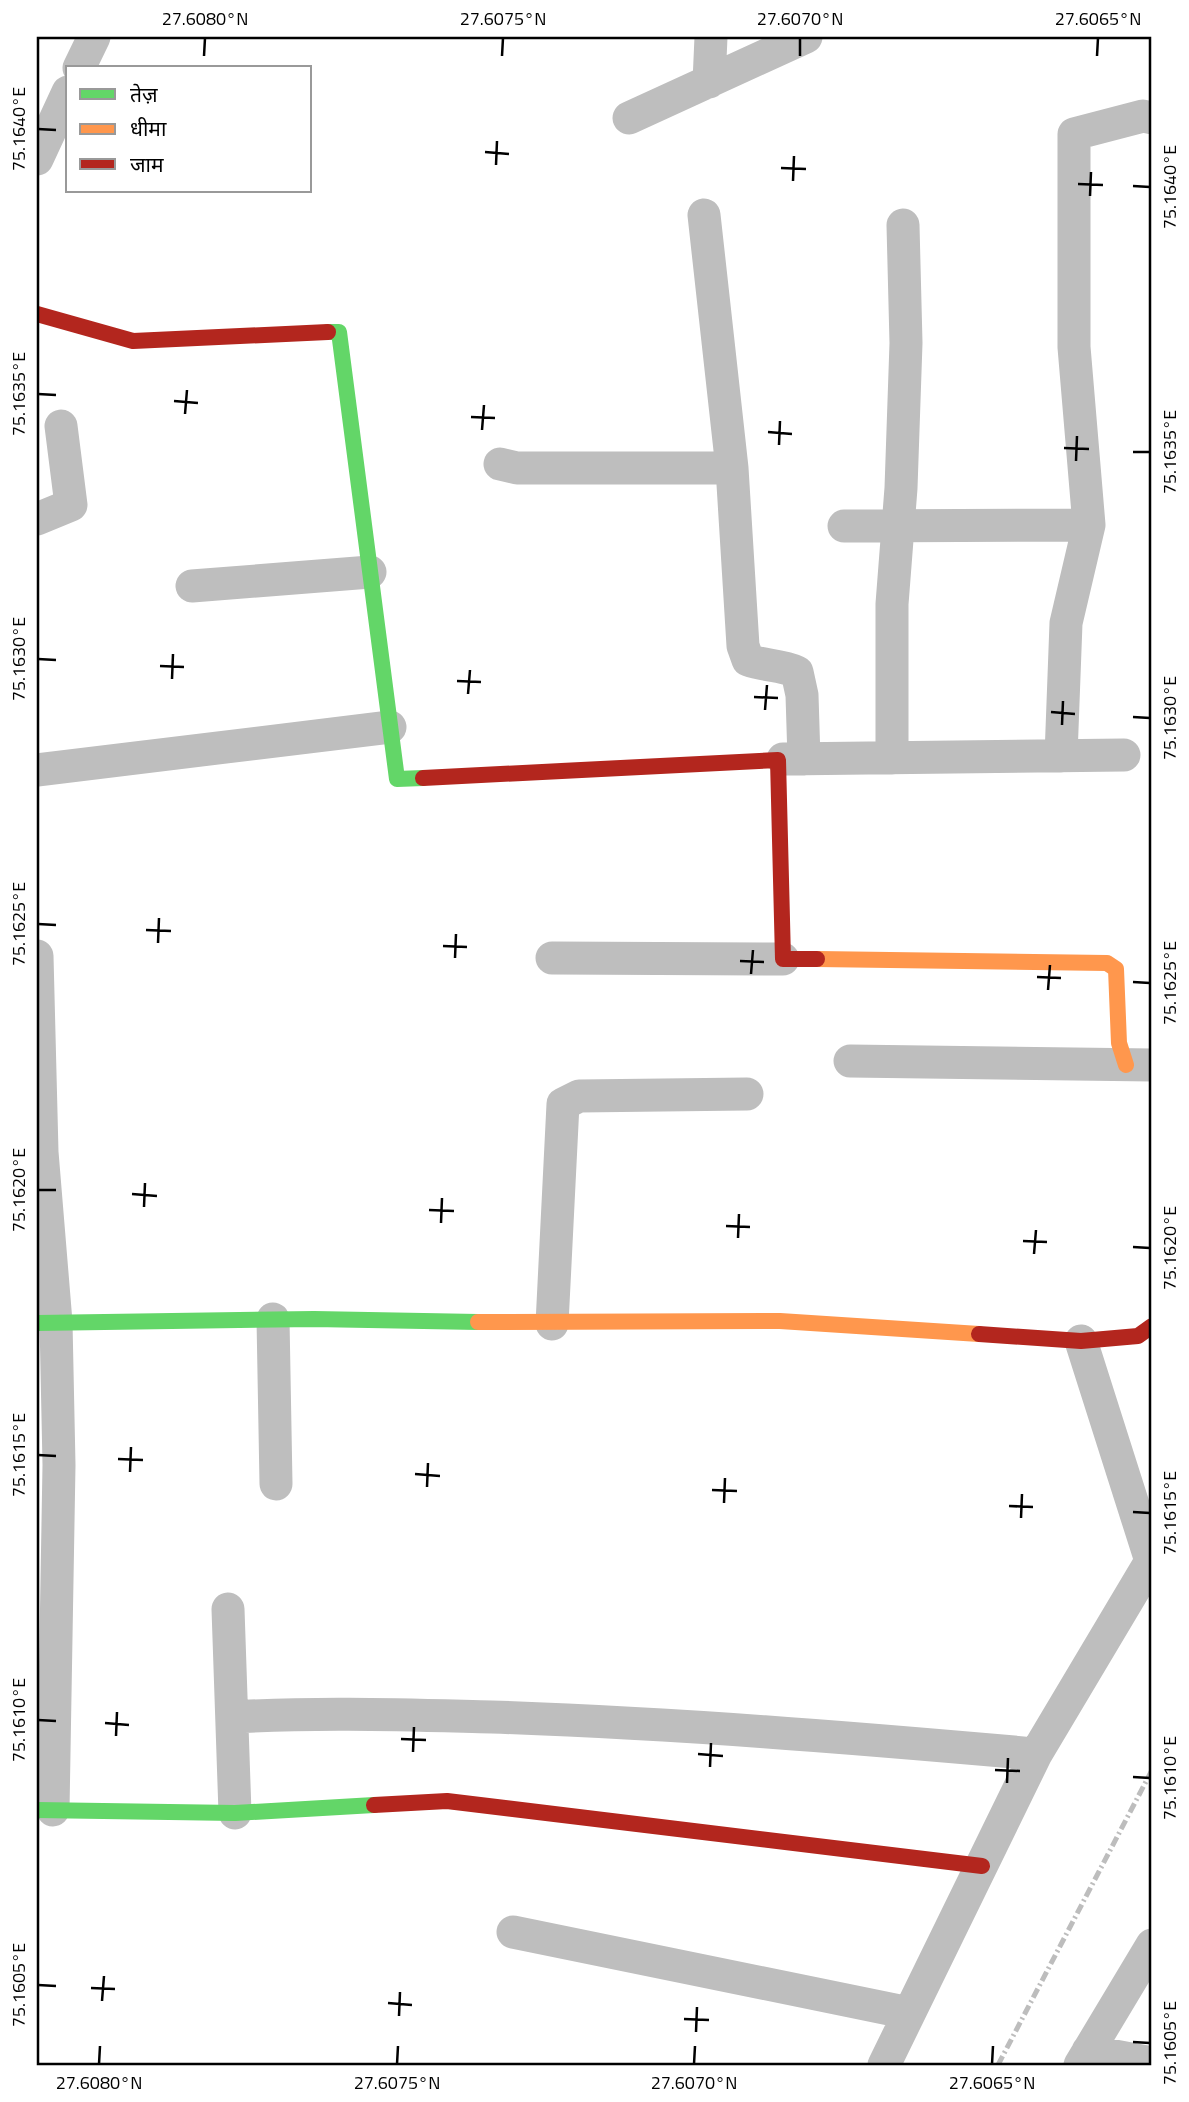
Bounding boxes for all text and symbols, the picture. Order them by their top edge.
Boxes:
text: 27.6080°N [162,5,248,32]
text: 27.6075°N [460,5,546,32]
text: 27.6070°N [757,5,843,32]
text: 27.6065°N [1055,5,1141,32]
legend [66,66,312,192]
text: तेज़ [130,78,158,110]
text: 75.1640°E [5,87,32,171]
text: धीमा [130,112,167,144]
text: 75.1640°E [1156,145,1183,229]
text: जाम [130,148,164,180]
text: 75.1635°E [5,352,32,436]
text: 75.1635°E [1156,410,1183,494]
text: 75.1630°E [5,617,32,701]
text: 75.1630°E [1156,676,1183,760]
text: 75.1625°E [5,882,32,966]
text: 75.1625°E [1156,941,1183,1025]
text: 75.1620°E [5,1148,32,1232]
text: 75.1620°E [1156,1206,1183,1290]
text: 75.1615°E [5,1413,32,1497]
text: 75.1615°E [1156,1471,1183,1555]
text: 75.1610°E [5,1678,32,1762]
text: 75.1610°E [1156,1736,1183,1820]
text: 75.1605°E [5,1943,32,2027]
text: 75.1605°E [1156,2001,1183,2085]
text: 27.6080°N [56,2069,142,2096]
text: 27.6075°N [354,2069,440,2096]
text: 27.6070°N [651,2069,737,2096]
text: 27.6065°N [949,2069,1035,2096]

